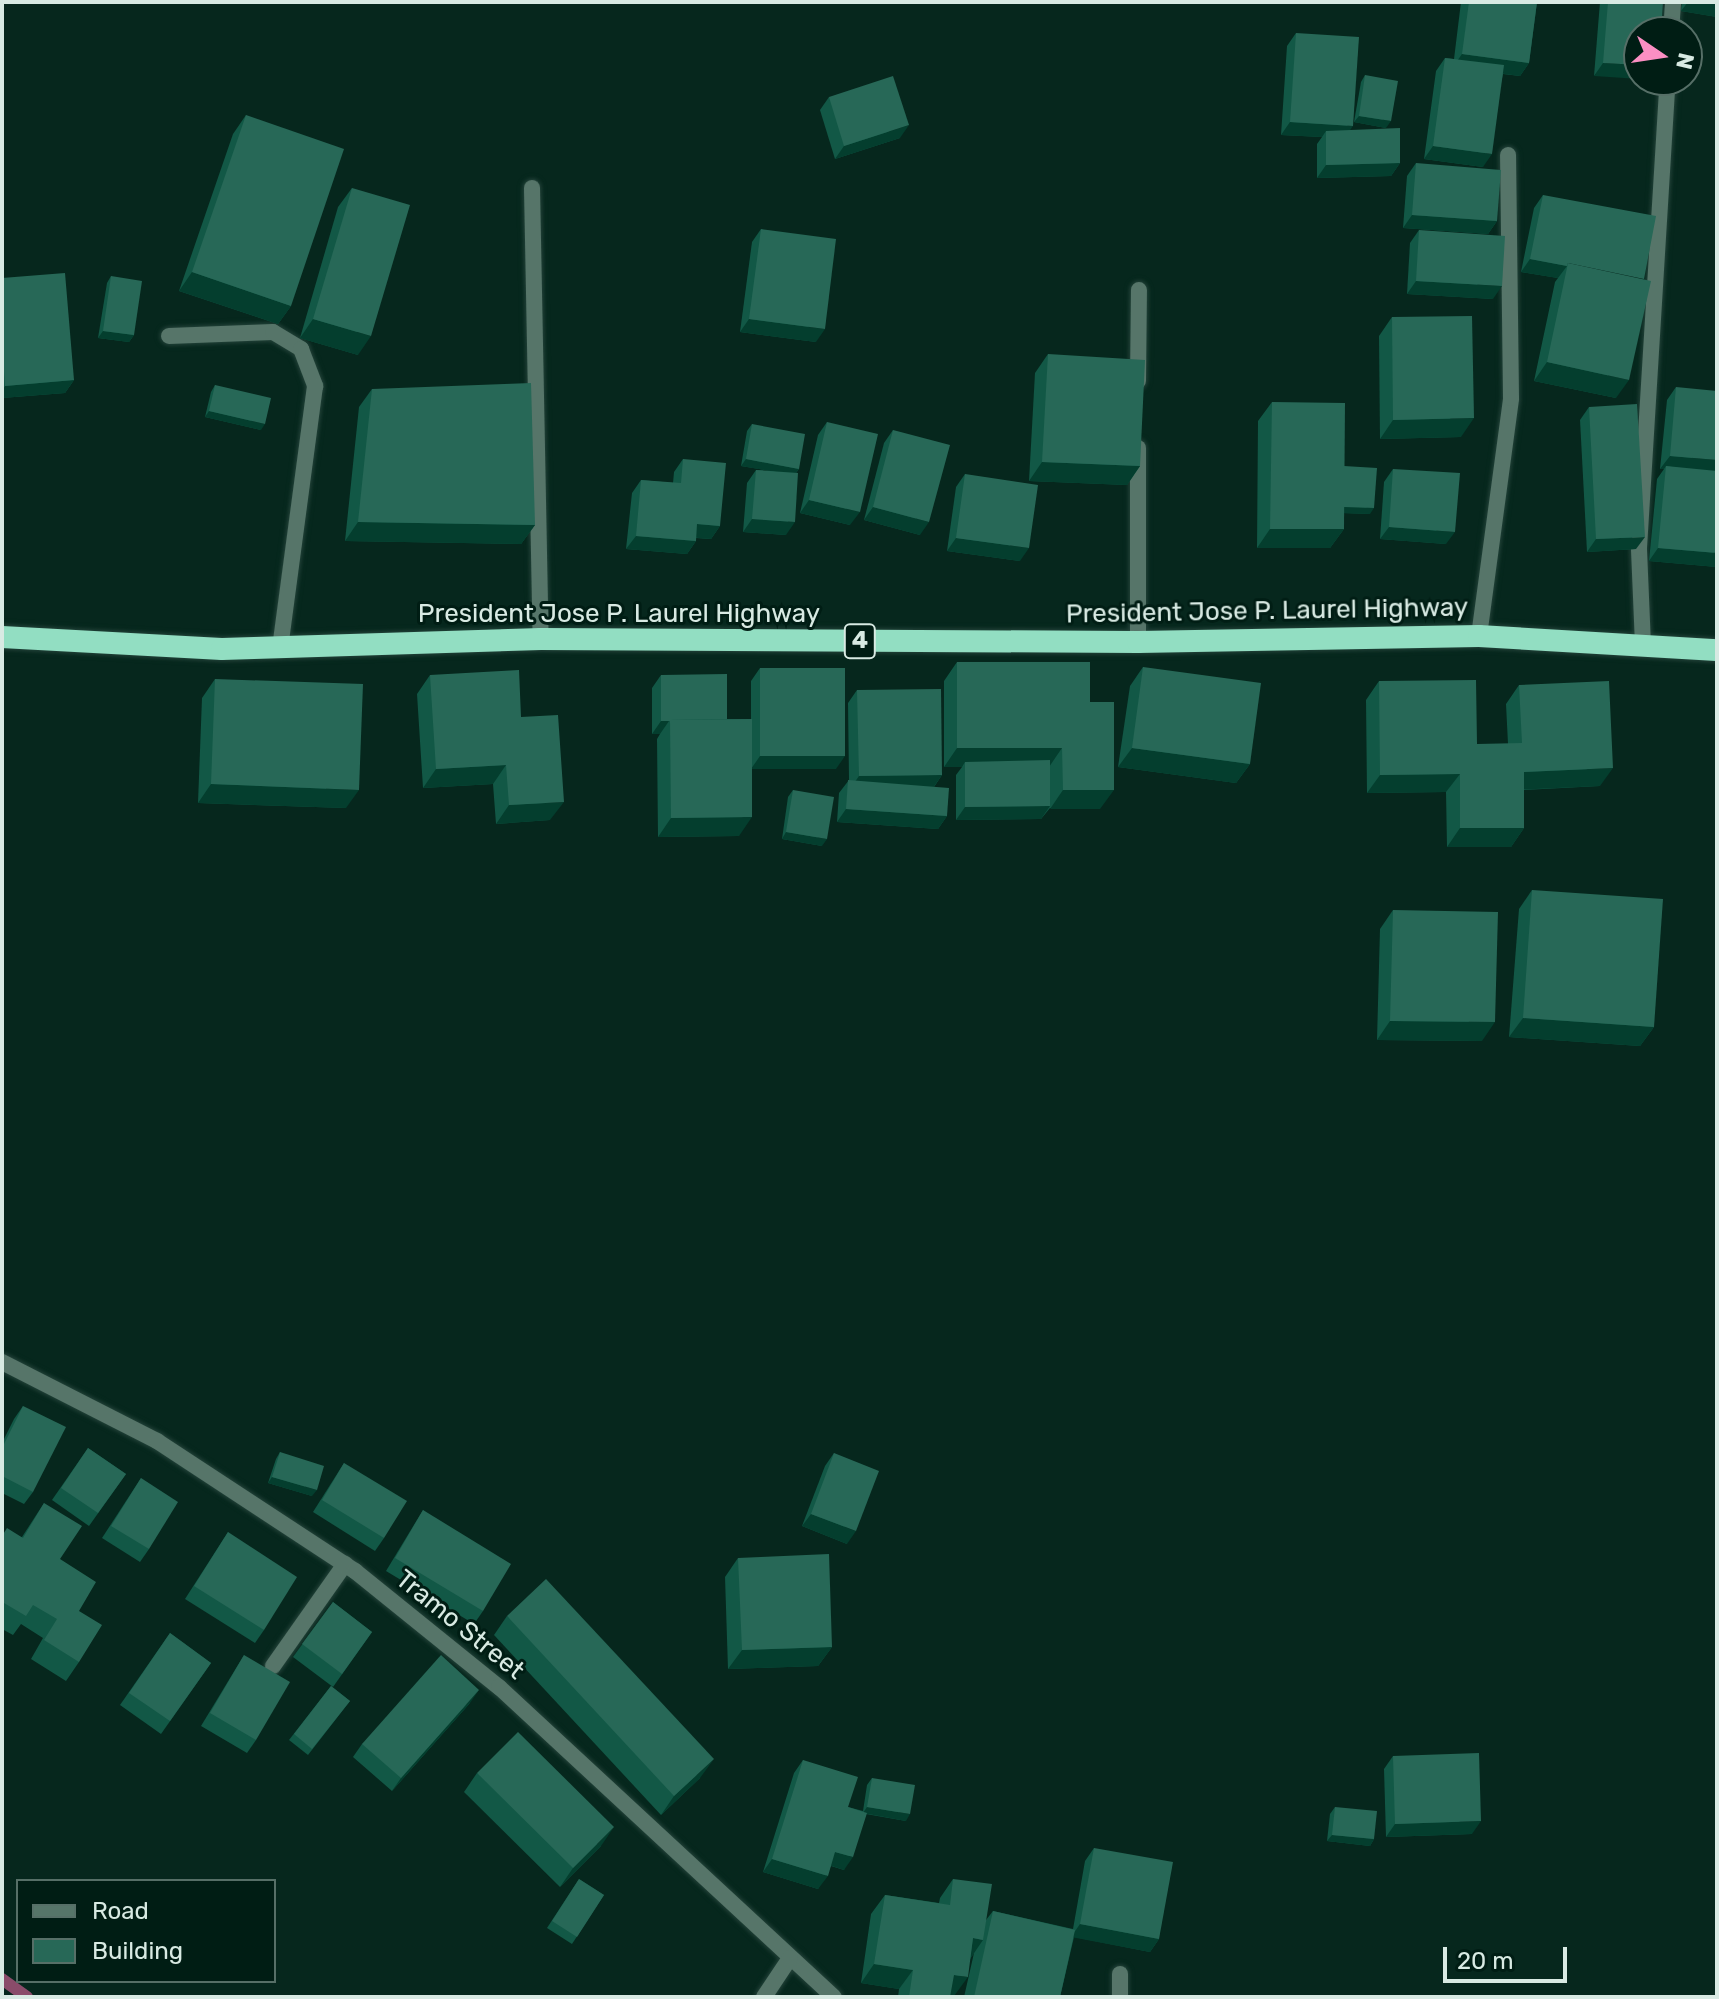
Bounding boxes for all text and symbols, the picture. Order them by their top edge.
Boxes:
north arrow [1623,16,1703,96]
text: N [1670,50,1700,72]
street label: President Jose P. Laurel Highway [1066,592,1468,630]
street label: President Jose P. Laurel Highway [418,598,820,630]
road number: 4 [842,621,878,661]
street label: Tramo Street [389,1564,531,1686]
legend [16,1879,276,1983]
text: Road [92,1897,149,1925]
scale bar [1447,1931,1571,1981]
text: Building [92,1937,183,1965]
text: 20 m [1457,1947,1514,1975]

